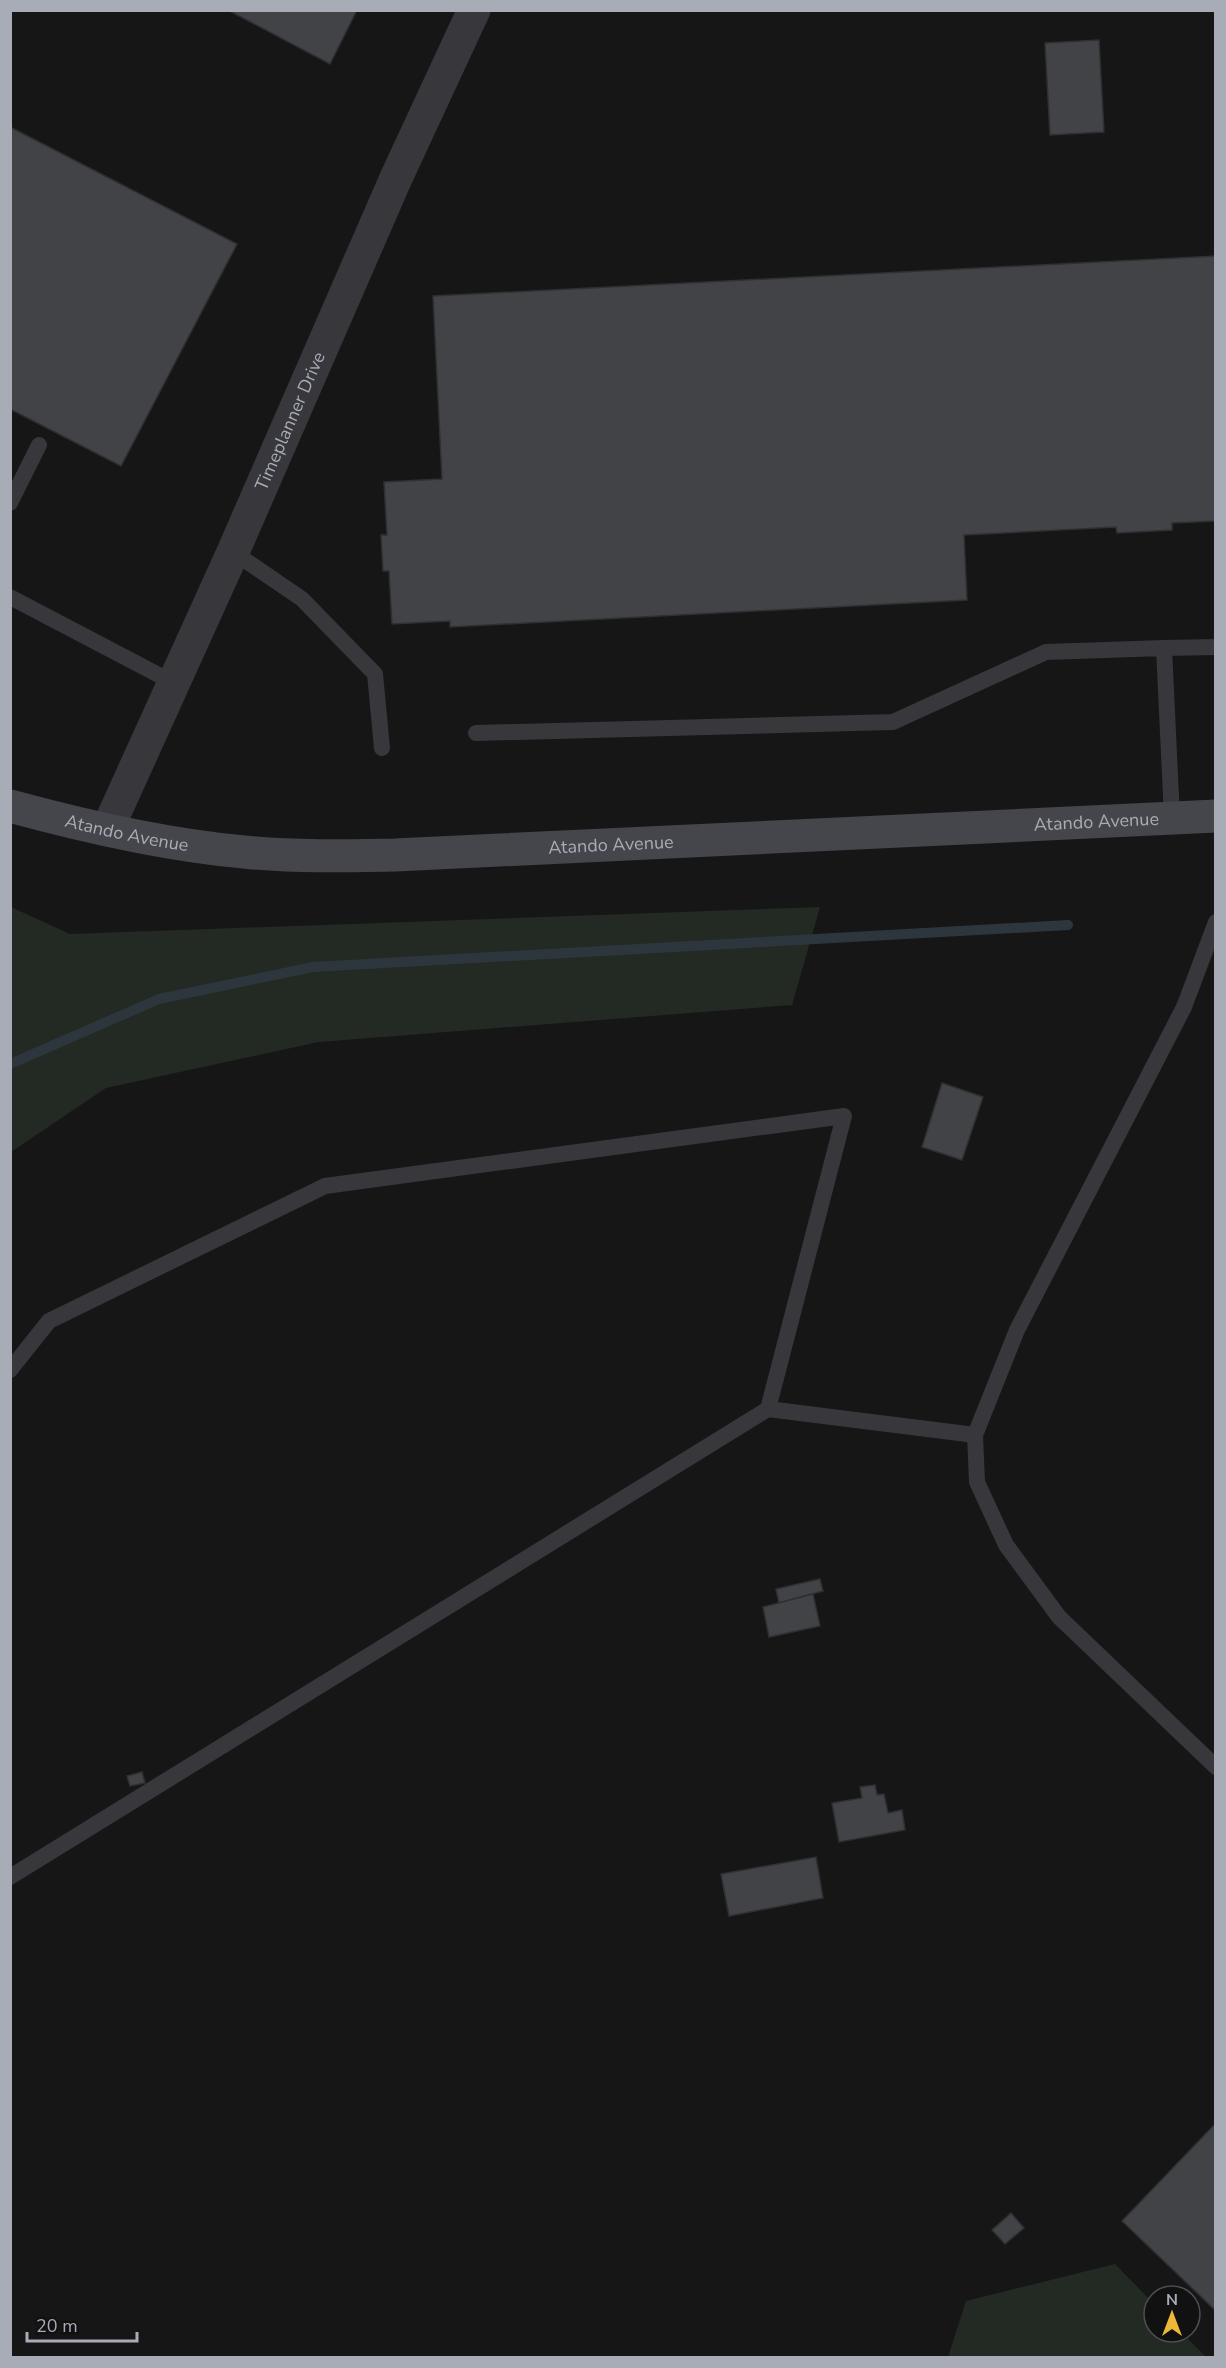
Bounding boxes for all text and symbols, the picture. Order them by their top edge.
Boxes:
street label: Timeplanner Drive [249,348,331,494]
street label: Atando Avenue [1033,807,1160,837]
street label: Atando Avenue [63,809,190,857]
street label: Atando Avenue [548,830,674,860]
north arrow [1142,2284,1202,2344]
text: N [1166,2289,1178,2311]
scale bar [27,2305,136,2343]
text: 20 m [36,2314,78,2338]

